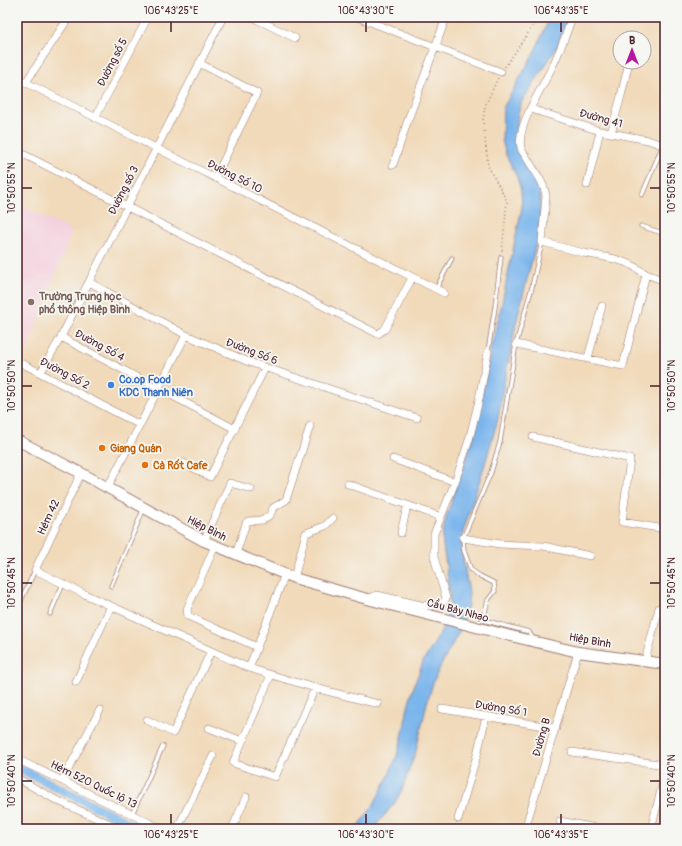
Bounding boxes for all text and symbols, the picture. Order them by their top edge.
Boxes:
text: 106°43'25"E [144,5,198,17]
text: 106°43'30"E [338,5,394,17]
text: 106°43'35"E [534,5,588,17]
north arrow [612,30,652,70]
text: B [629,34,635,47]
street label: Đường số 5 [95,36,130,89]
street label: Đường 41 [578,106,624,130]
street label: Đường Số 10 [205,157,264,196]
text: 10°50'55"N [6,162,18,214]
text: 10°50'55"N [666,162,678,214]
street label: Đường số 3 [106,164,141,217]
place label: Trường Trung học phổ thông Hiệp Bình [38,290,130,316]
marker: Trường Trung học phổ thông Hiệp Bình [26,297,36,307]
street label: Đường Số 4 [73,327,127,364]
street label: Đường Số 6 [224,336,280,367]
street label: Đường Số 2 [38,355,92,392]
text: 10°50'50"N [6,360,18,412]
text: 10°50'50"N [666,360,678,412]
place label: Co.op Food KDC Thanh Niên [119,373,193,399]
marker: Co.op Food KDC Thanh Niên [106,380,116,390]
place label: Giang Quán [110,442,162,455]
marker: Giang Quán [97,443,107,453]
place label: Cà Rốt Cafe [153,458,208,472]
marker: Cà Rốt Cafe [140,460,150,470]
street label: Hẻm 42 [35,497,62,537]
street label: Hiệp Bình [185,513,229,544]
text: 10°50'45"N [6,557,18,609]
text: 10°50'45"N [666,557,678,609]
street label: Cầu Bảy Nhạo [426,595,491,625]
street label: Hiệp Bình [568,630,612,651]
street label: Đường Số 1 [474,698,528,719]
street label: Đường B [530,716,553,758]
text: 10°50'40"N [6,754,18,807]
text: 10°50'40"N [666,754,678,807]
street label: Hẻm 520 Quốc lộ 13 [48,758,139,811]
text: 106°43'25"E [144,829,198,841]
text: 106°43'30"E [338,829,394,841]
text: 106°43'35"E [534,829,588,841]

